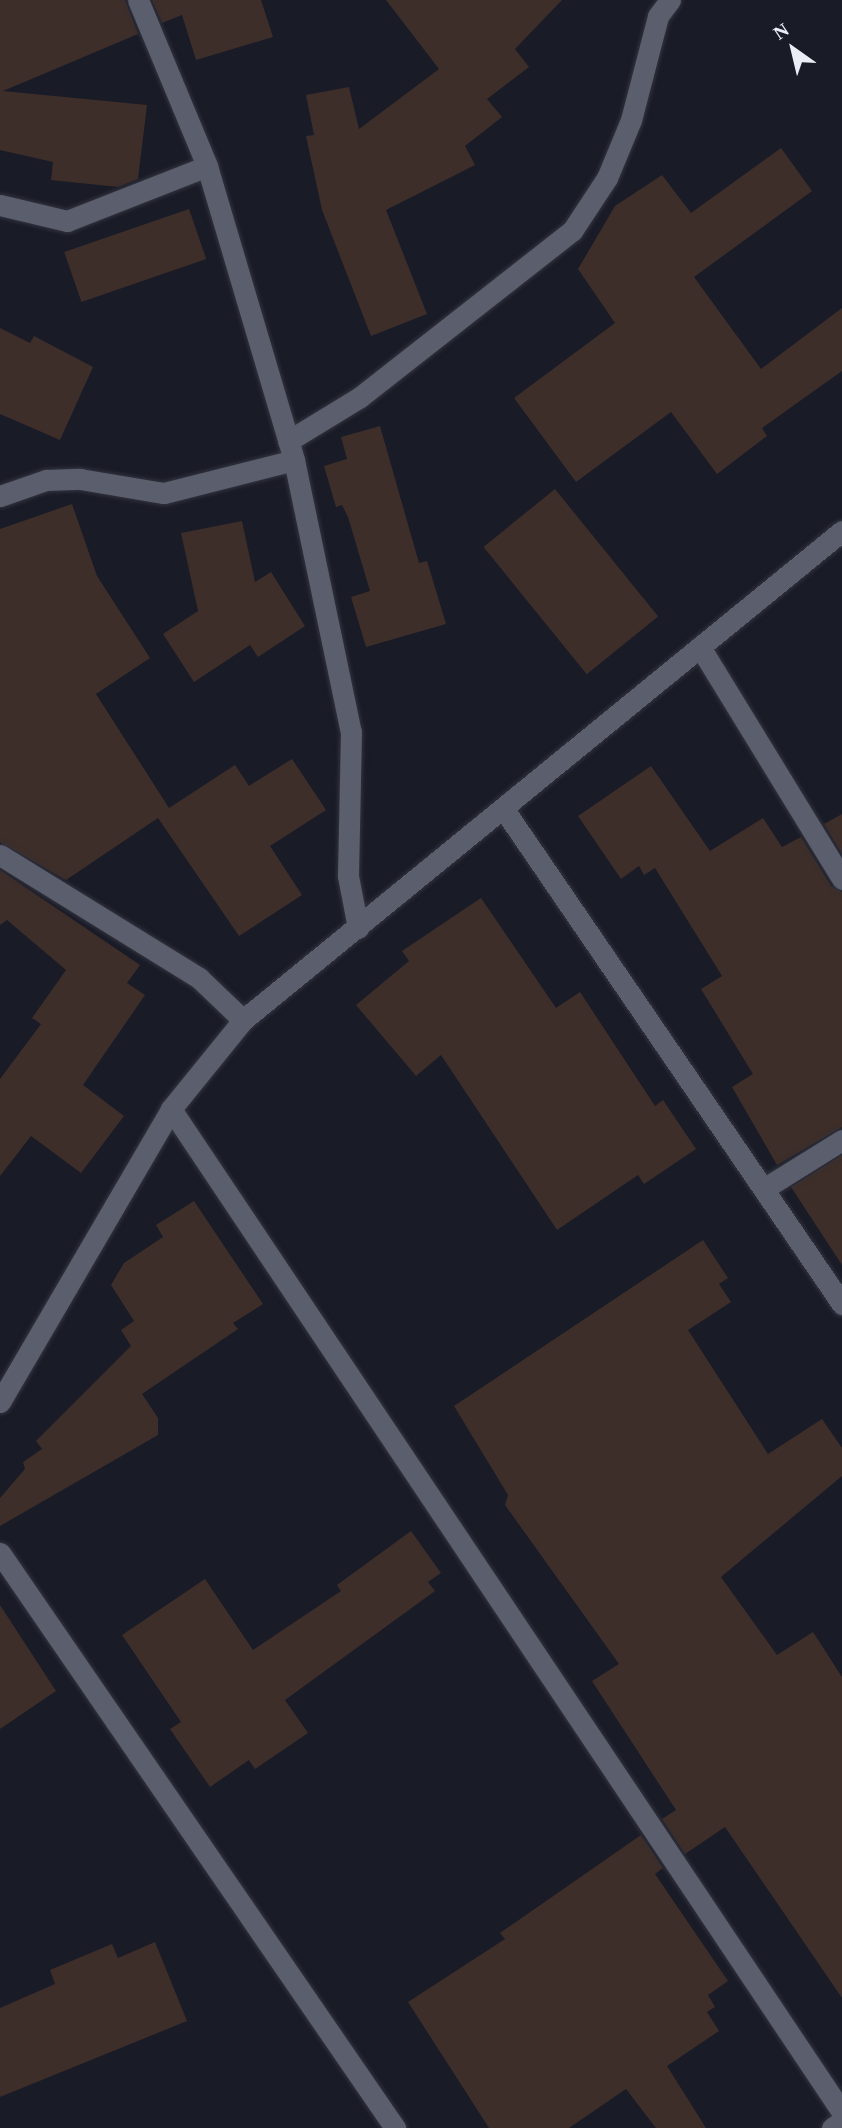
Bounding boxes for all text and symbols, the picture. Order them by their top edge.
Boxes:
north arrow [758,14,828,84]
text: N [769,19,793,44]

